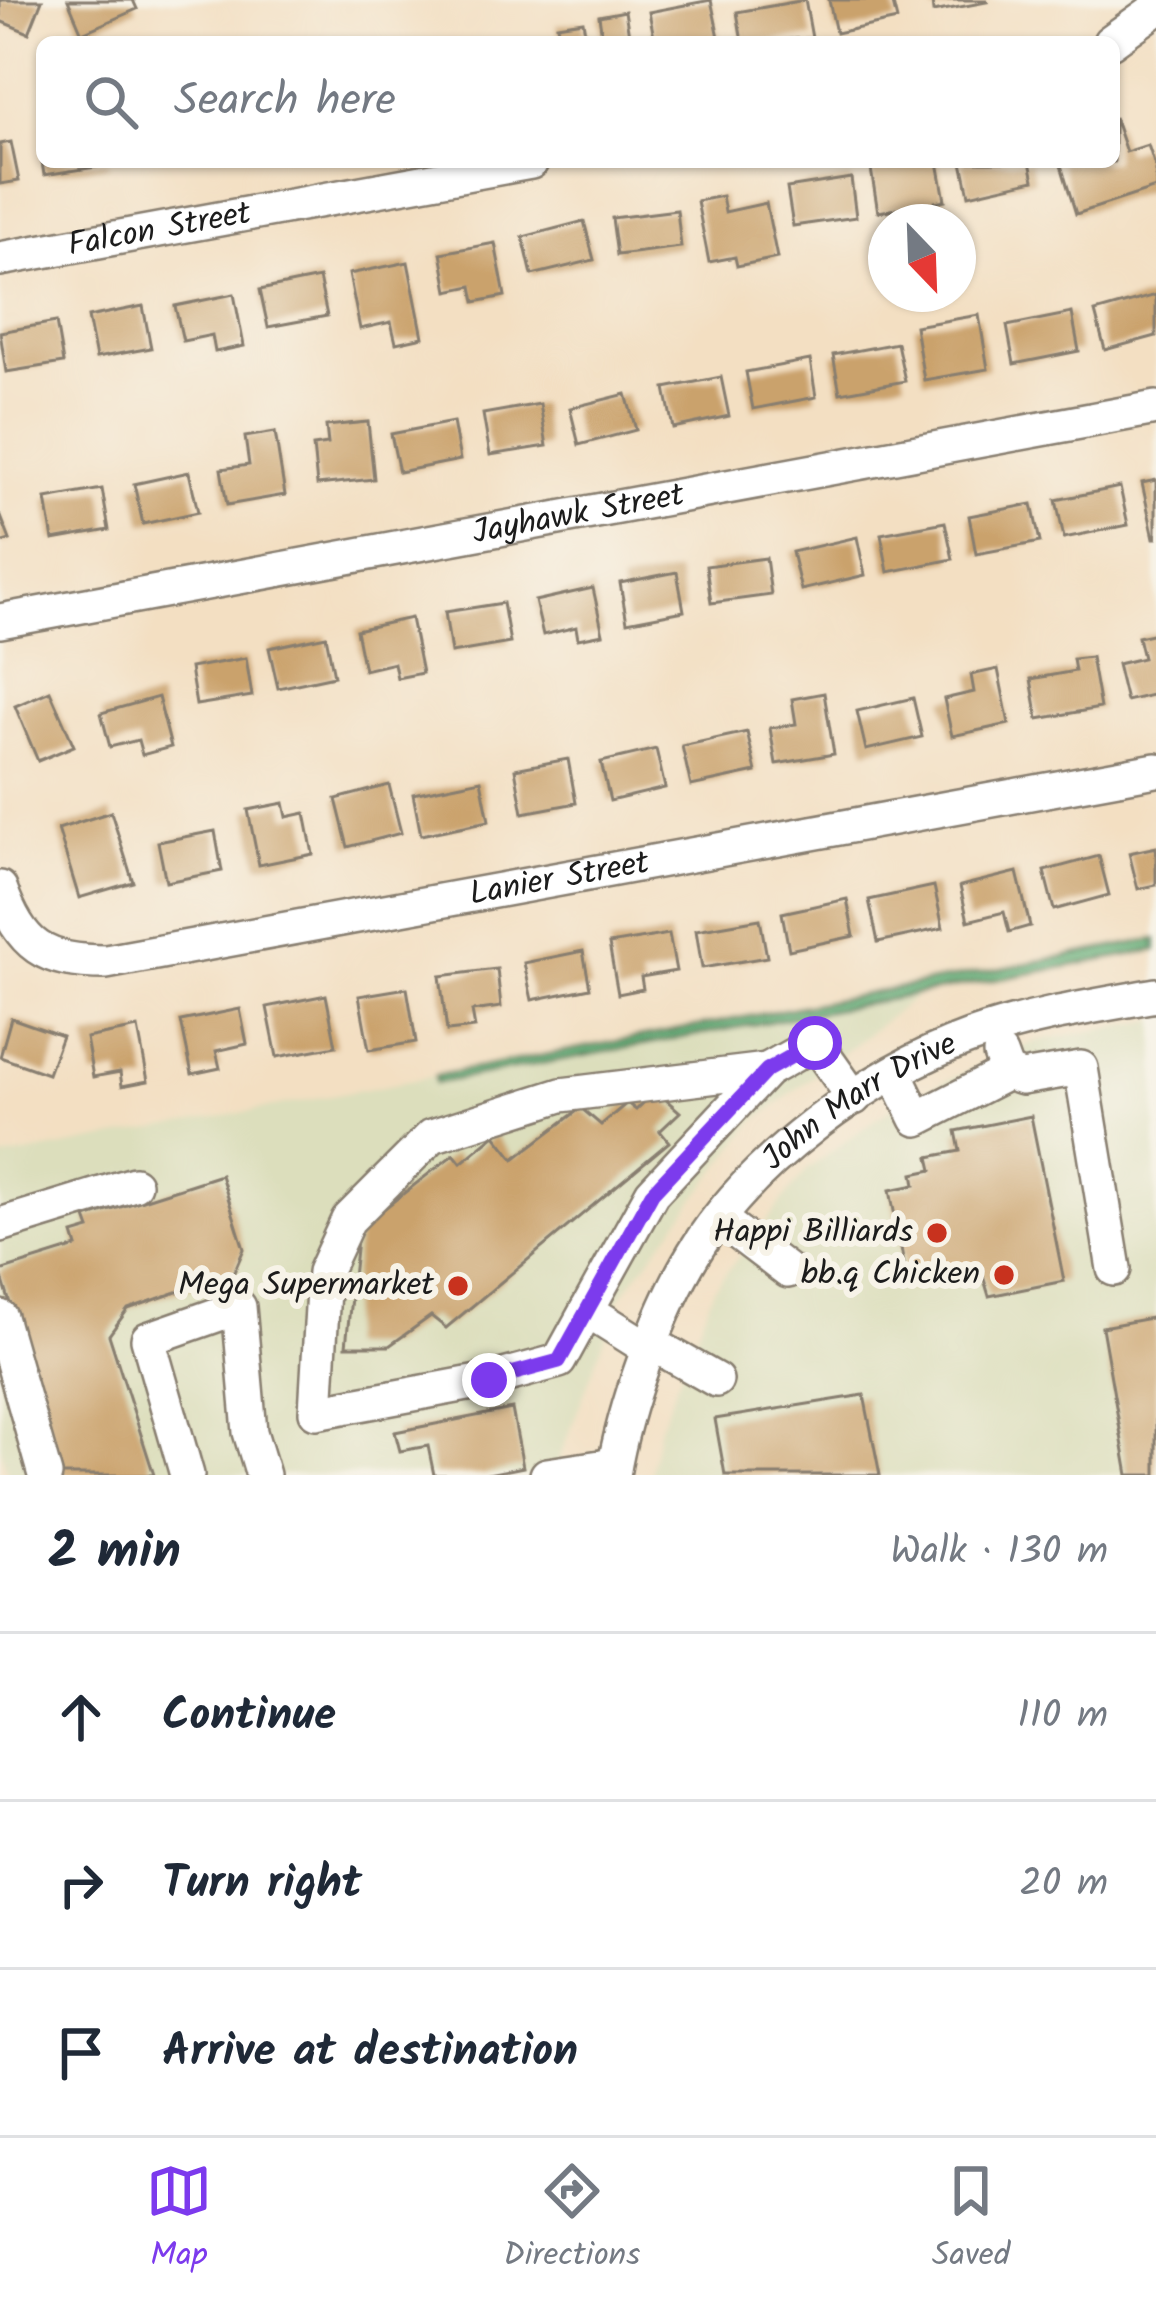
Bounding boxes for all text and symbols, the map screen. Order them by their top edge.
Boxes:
search box [36,36,1120,168]
text: Search here [174,66,396,138]
icon: search [78,69,144,135]
street label: Falcon Street [64,187,256,273]
north arrow [868,204,976,312]
street label: Jayhawk Street [468,469,690,560]
street label: Lanier Street [465,836,655,922]
route start [788,1016,842,1070]
street label: John Marr Drive [750,1018,965,1184]
place label: Happi Billiards [713,1207,913,1260]
marker: Happi Billiards [924,1220,950,1246]
place label: bb.q Chicken [801,1249,980,1302]
place label: Mega Supermarket [178,1260,435,1313]
marker: bb.q Chicken [991,1262,1017,1288]
marker: Mega Supermarket [445,1273,471,1299]
route end [462,1353,516,1407]
text: 2 min [48,1513,181,1594]
text: Walk · 130 m [890,1522,1108,1584]
text: Continue [162,1681,336,1753]
icon: ahead [48,1684,114,1750]
text: 110 m [1017,1686,1108,1748]
text: Turn right [162,1849,362,1921]
icon: right [48,1852,114,1918]
text: 20 m [1019,1854,1108,1916]
text: Arrive at destination [162,2017,578,2089]
icon: arrive [48,2020,114,2086]
tab: Map [146,2158,212,2283]
tab: Directions [503,2158,640,2283]
tab: Saved [932,2158,1010,2283]

